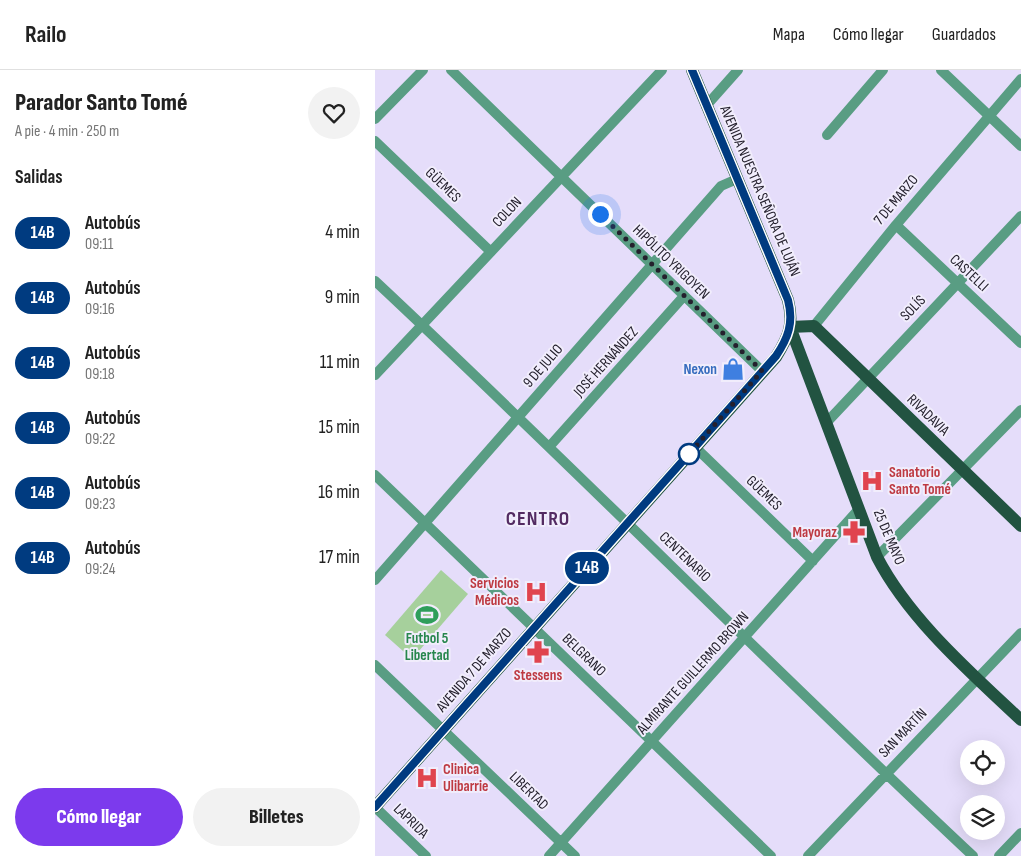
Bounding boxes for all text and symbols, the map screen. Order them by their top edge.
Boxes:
text: Railo [25,20,67,49]
text: Mapa [773,24,805,45]
text: Cómo llegar [833,24,904,45]
text: Guardados [932,24,996,45]
button: heart [308,87,360,139]
text: Parador Santo Tomé [15,88,187,117]
street label: AVENIDA NUESTRA SEÑORA DE LUJÁN [715,102,805,279]
text: A pie · 4 min · 250 m [15,122,119,141]
street label: GÜEMES [421,163,465,207]
text: Salidas [15,166,63,189]
street label: 7 DE MARZO [869,171,923,229]
street label: COLON [488,193,526,231]
your location [588,202,613,227]
text: Autobús [85,212,141,235]
text: 4 min [325,221,360,244]
street label: HIPÓLITO YRIGOYEN [629,221,713,303]
text: 14B [30,222,55,243]
text: 09:11 [85,235,113,254]
street label: CASTELLI [946,250,992,296]
text: Autobús [85,277,141,300]
text: 9 min [325,286,360,309]
text: 14B [30,287,55,308]
street label: SOLÍS [896,291,930,325]
text: 09:16 [85,300,115,319]
street label: JOSÉ HERNÁNDEZ [569,323,642,402]
street label: 9 DE JULIO [519,340,567,392]
text: Autobús [85,342,141,365]
text: 11 min [320,351,360,374]
text: 14B [30,352,55,373]
shop icon: Nexon [720,356,746,382]
place label: Nexon [684,360,717,379]
text: 09:18 [85,365,115,384]
street label: RIVADAVIA [903,390,954,440]
text: Autobús [85,407,141,430]
text: 15 min [319,416,360,439]
text: 14B [30,417,55,438]
text: 09:22 [85,430,115,449]
unlabelled marker [678,443,700,465]
place label: Sanatorio Santo Tomé [889,463,951,499]
hospital icon: Sanatorio Santo Tomé [859,468,885,494]
street label: GÜEMES [742,471,786,515]
text: Autobús [85,472,141,495]
text: 16 min [318,481,360,504]
text: 14B [30,482,55,503]
text: 09:23 [85,495,116,514]
street label: 25 DE MAYO [869,506,909,568]
district label: CENTRO [506,507,570,531]
pharmacy icon: Mayoraz [841,519,867,545]
place label: Mayoraz [792,523,837,542]
street label: CENTENARIO [655,528,715,586]
text: Autobús [85,537,141,560]
text: 17 min [319,546,360,569]
text: 14B [30,547,55,568]
line badge: 14B [558,552,616,584]
text: 14B [575,557,599,578]
text: 09:24 [85,560,115,579]
place label: Servicios Médicos [470,574,519,610]
hospital icon: Servicios Médicos [523,579,549,605]
sports icon: Futbol 5 Libertad [414,602,440,628]
street label: ALMIRANTE GUILLERMO BROWN [632,608,753,739]
street label: AVENIDA 7 DE MARZO [432,624,516,717]
place label: Futbol 5 Libertad [405,629,449,665]
street label: BELGRANO [558,629,610,681]
pharmacy icon: Stessens [525,639,551,665]
place label: Stessens [514,666,562,685]
street label: SAN MARTÍN [875,704,931,762]
map controls [960,740,1005,840]
button: locate [960,740,1005,785]
place label: Clinica Ulibarrie [443,760,488,796]
hospital icon: Clinica Ulibarrie [414,765,440,791]
street label: LIBERTAD [505,768,553,814]
button: Cómo llegar [15,788,183,846]
button: Billetes [193,788,360,846]
button: layers [960,795,1005,840]
street label: LAPRIDA [389,800,433,843]

